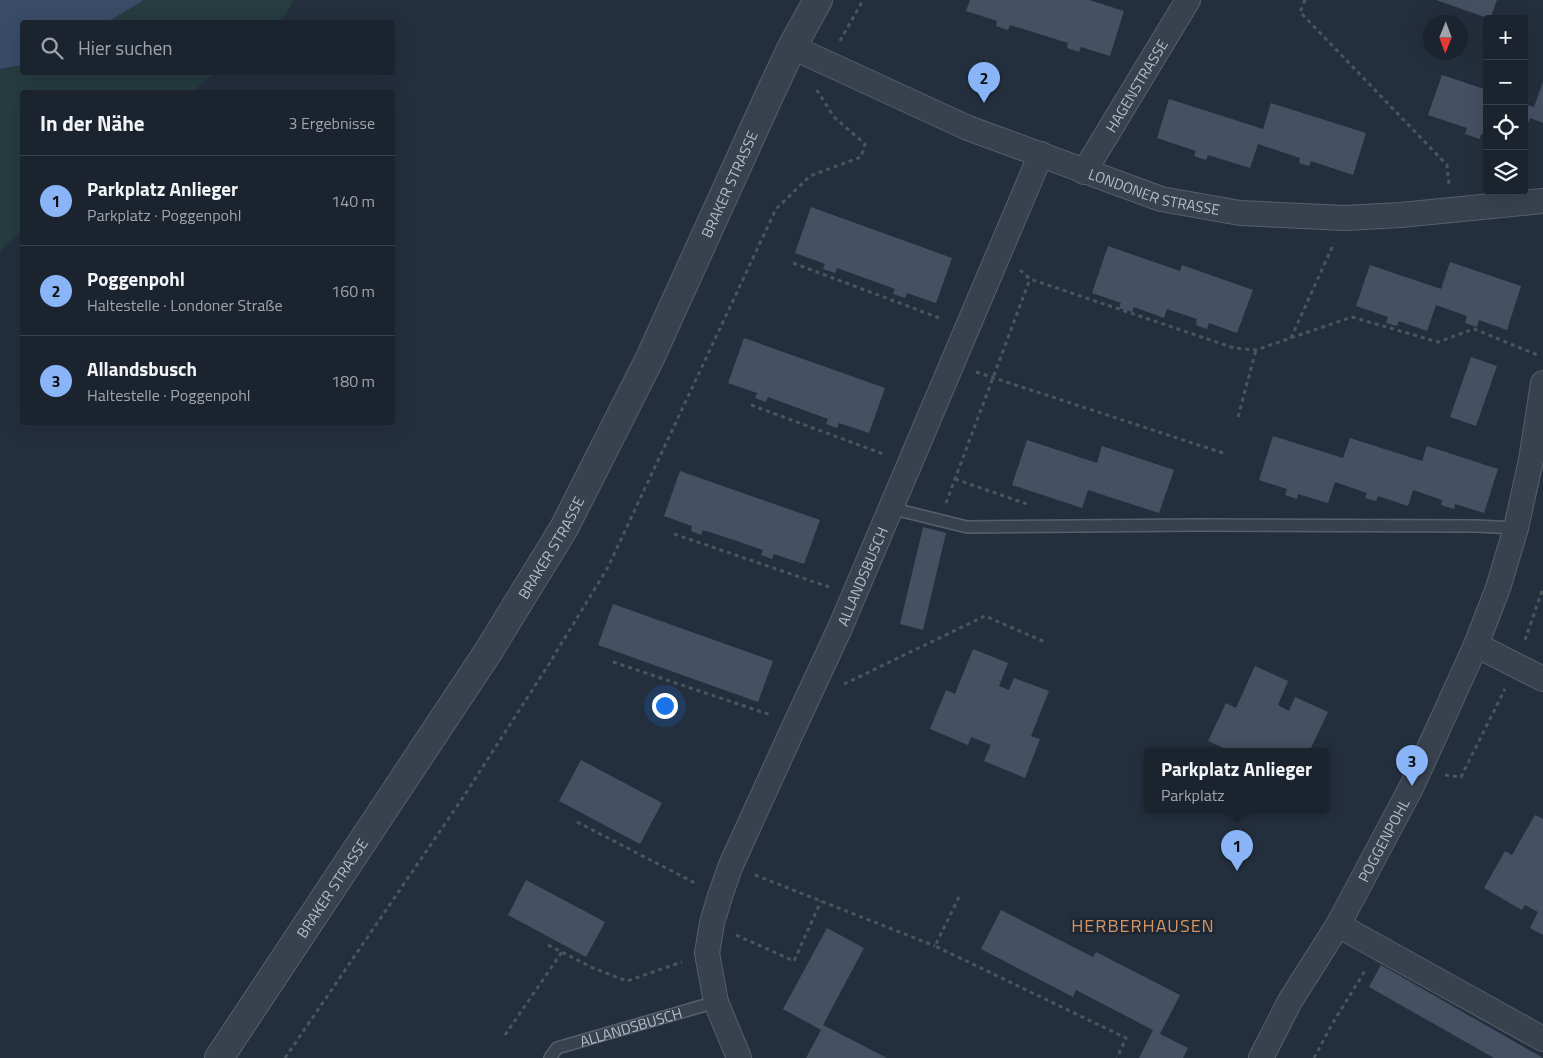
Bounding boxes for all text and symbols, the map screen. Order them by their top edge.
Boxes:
north arrow [1423,15,1468,60]
map controls [1483,15,1528,195]
button: + [1483,15,1528,60]
search box [20,20,395,75]
text: Hier suchen [78,33,173,62]
icon: search [38,34,66,62]
street label: HAGENSTRASSE [1099,35,1173,137]
button: − [1483,60,1528,105]
pin: 2 [968,62,1000,103]
button: locate [1483,105,1528,150]
text: In der Nähe [40,107,145,139]
text: 3 Ergebnisse [288,111,375,135]
street label: BRAKER STRASSE [695,127,763,241]
button: layers [1483,150,1528,195]
street label: LONDONER STRASSE [1085,162,1222,221]
text: Parkplatz Anlieger [87,174,238,203]
text: 1 [52,189,60,213]
text: 140 m [331,189,375,213]
text: Parkplatz · Poggenpohl [87,203,241,227]
text: Poggenpohl [87,264,185,293]
text: 2 [52,279,60,303]
text: 160 m [331,279,375,303]
text: Haltestelle · Londoner Straße [87,293,283,317]
text: Allandsbusch [87,354,197,383]
text: 3 [52,369,60,393]
text: 180 m [331,369,375,393]
text: Haltestelle · Poggenpohl [87,383,251,407]
street label: BRAKER STRASSE [512,492,590,603]
street label: ALLANDSBUSCH [831,523,893,629]
your location [652,693,678,719]
pin: 3 [1396,745,1428,786]
popup [1144,748,1329,813]
text: Parkplatz Anlieger [1161,754,1312,783]
text: Parkplatz [1161,783,1225,807]
street label: POGGENPOHL [1351,794,1415,886]
pin: 1 [1221,830,1253,871]
street label: BRAKER STRASSE [290,834,373,942]
district label: HERBERHAUSEN [1071,912,1215,939]
street label: ALLANDSBUSCH [577,1001,685,1052]

